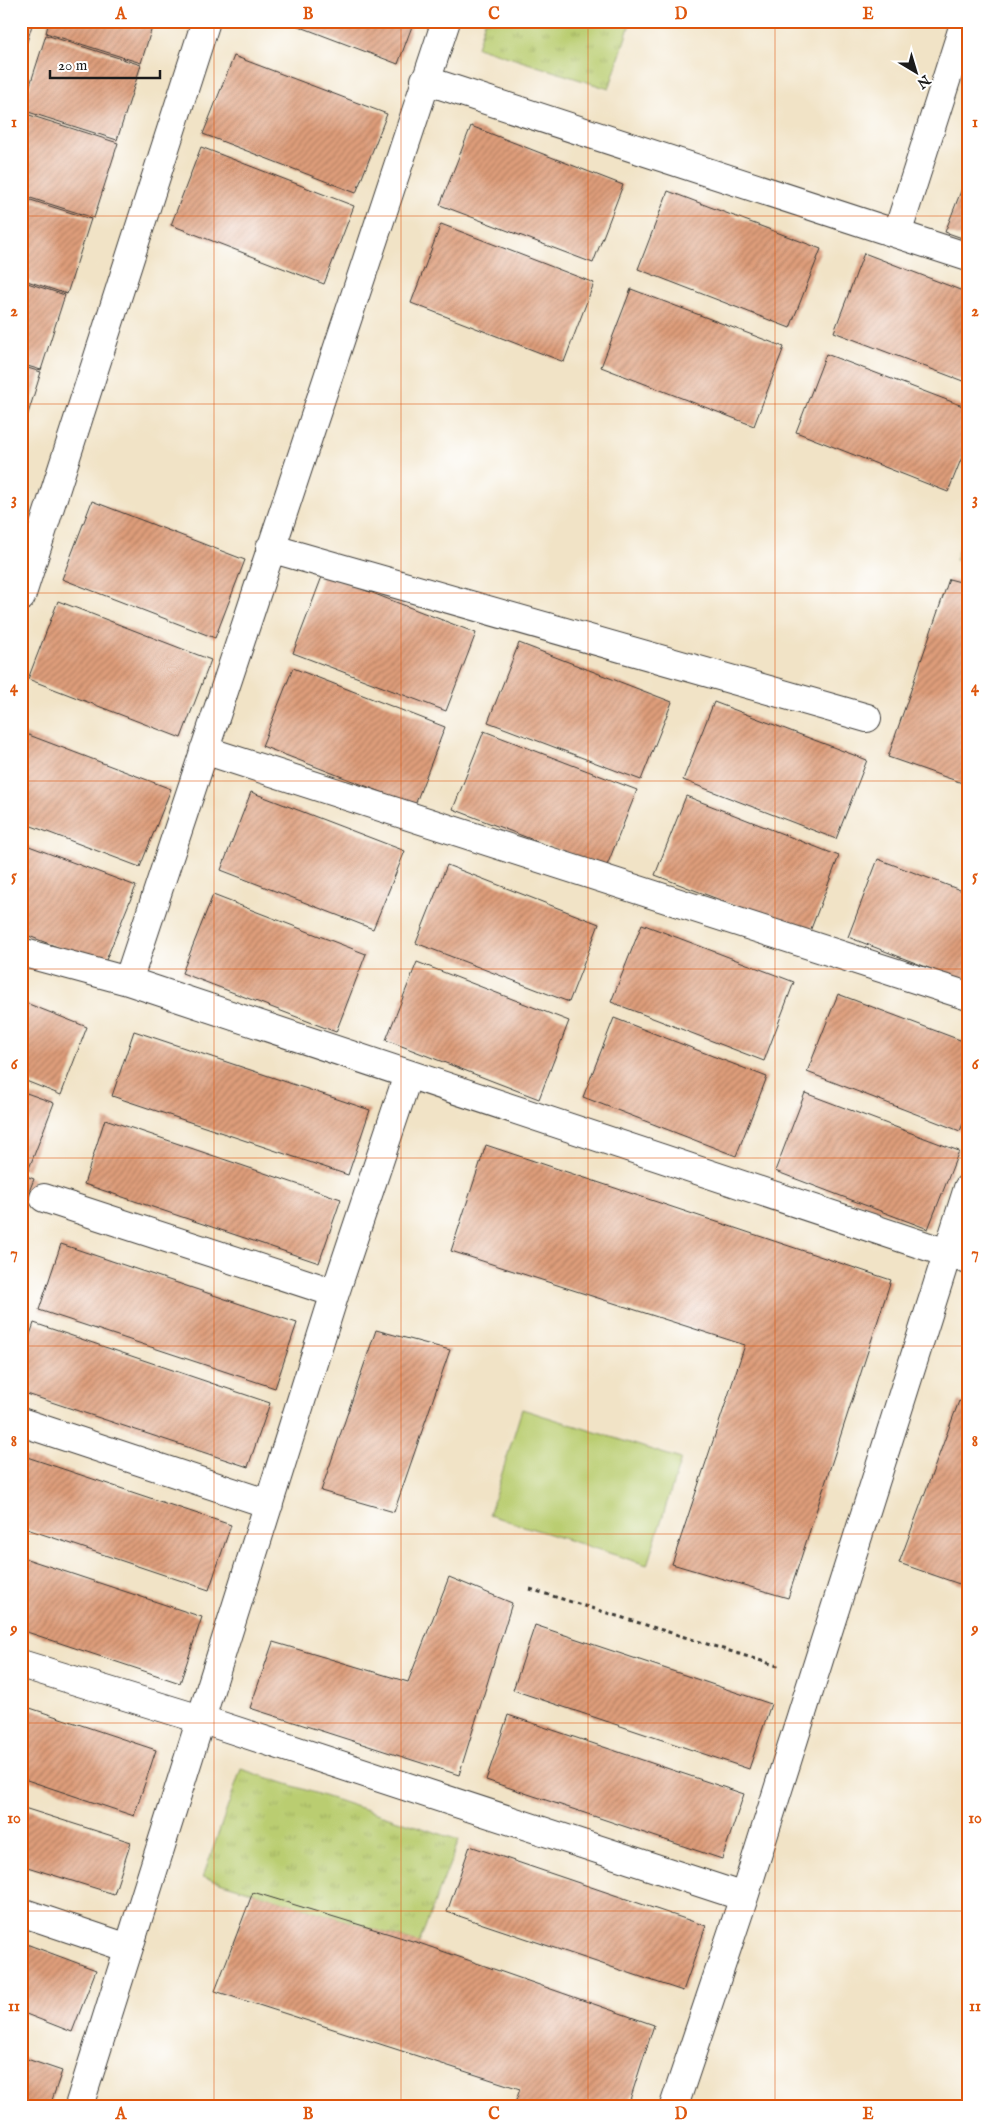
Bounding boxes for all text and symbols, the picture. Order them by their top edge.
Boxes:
text: A [115,5,128,25]
text: B [303,5,314,25]
text: C [488,5,500,25]
text: D [675,5,688,25]
text: E [862,5,874,25]
scale bar [50,48,160,80]
north arrow [892,48,942,98]
text: 20 m [58,56,88,75]
text: N [913,70,934,92]
text: 1 [11,113,17,133]
text: 1 [972,113,978,133]
text: 2 [10,302,18,322]
text: 2 [971,302,979,322]
text: 3 [11,490,17,510]
text: 3 [972,490,978,510]
text: 4 [10,678,19,698]
text: 4 [971,678,980,698]
text: 5 [11,867,17,887]
text: 5 [972,867,978,887]
text: 6 [11,1055,19,1075]
text: 6 [972,1055,980,1075]
text: 7 [10,1244,18,1264]
text: 7 [971,1244,979,1264]
text: 8 [11,1432,17,1452]
text: 8 [972,1432,978,1452]
text: 9 [10,1620,18,1640]
text: 9 [971,1620,979,1640]
text: 10 [7,1809,21,1829]
text: 10 [968,1809,982,1829]
text: 11 [8,1997,20,2017]
text: 11 [969,1997,981,2017]
text: A [115,2105,128,2125]
text: B [303,2105,314,2125]
text: C [488,2105,500,2125]
text: D [675,2105,688,2125]
text: E [862,2105,874,2125]

